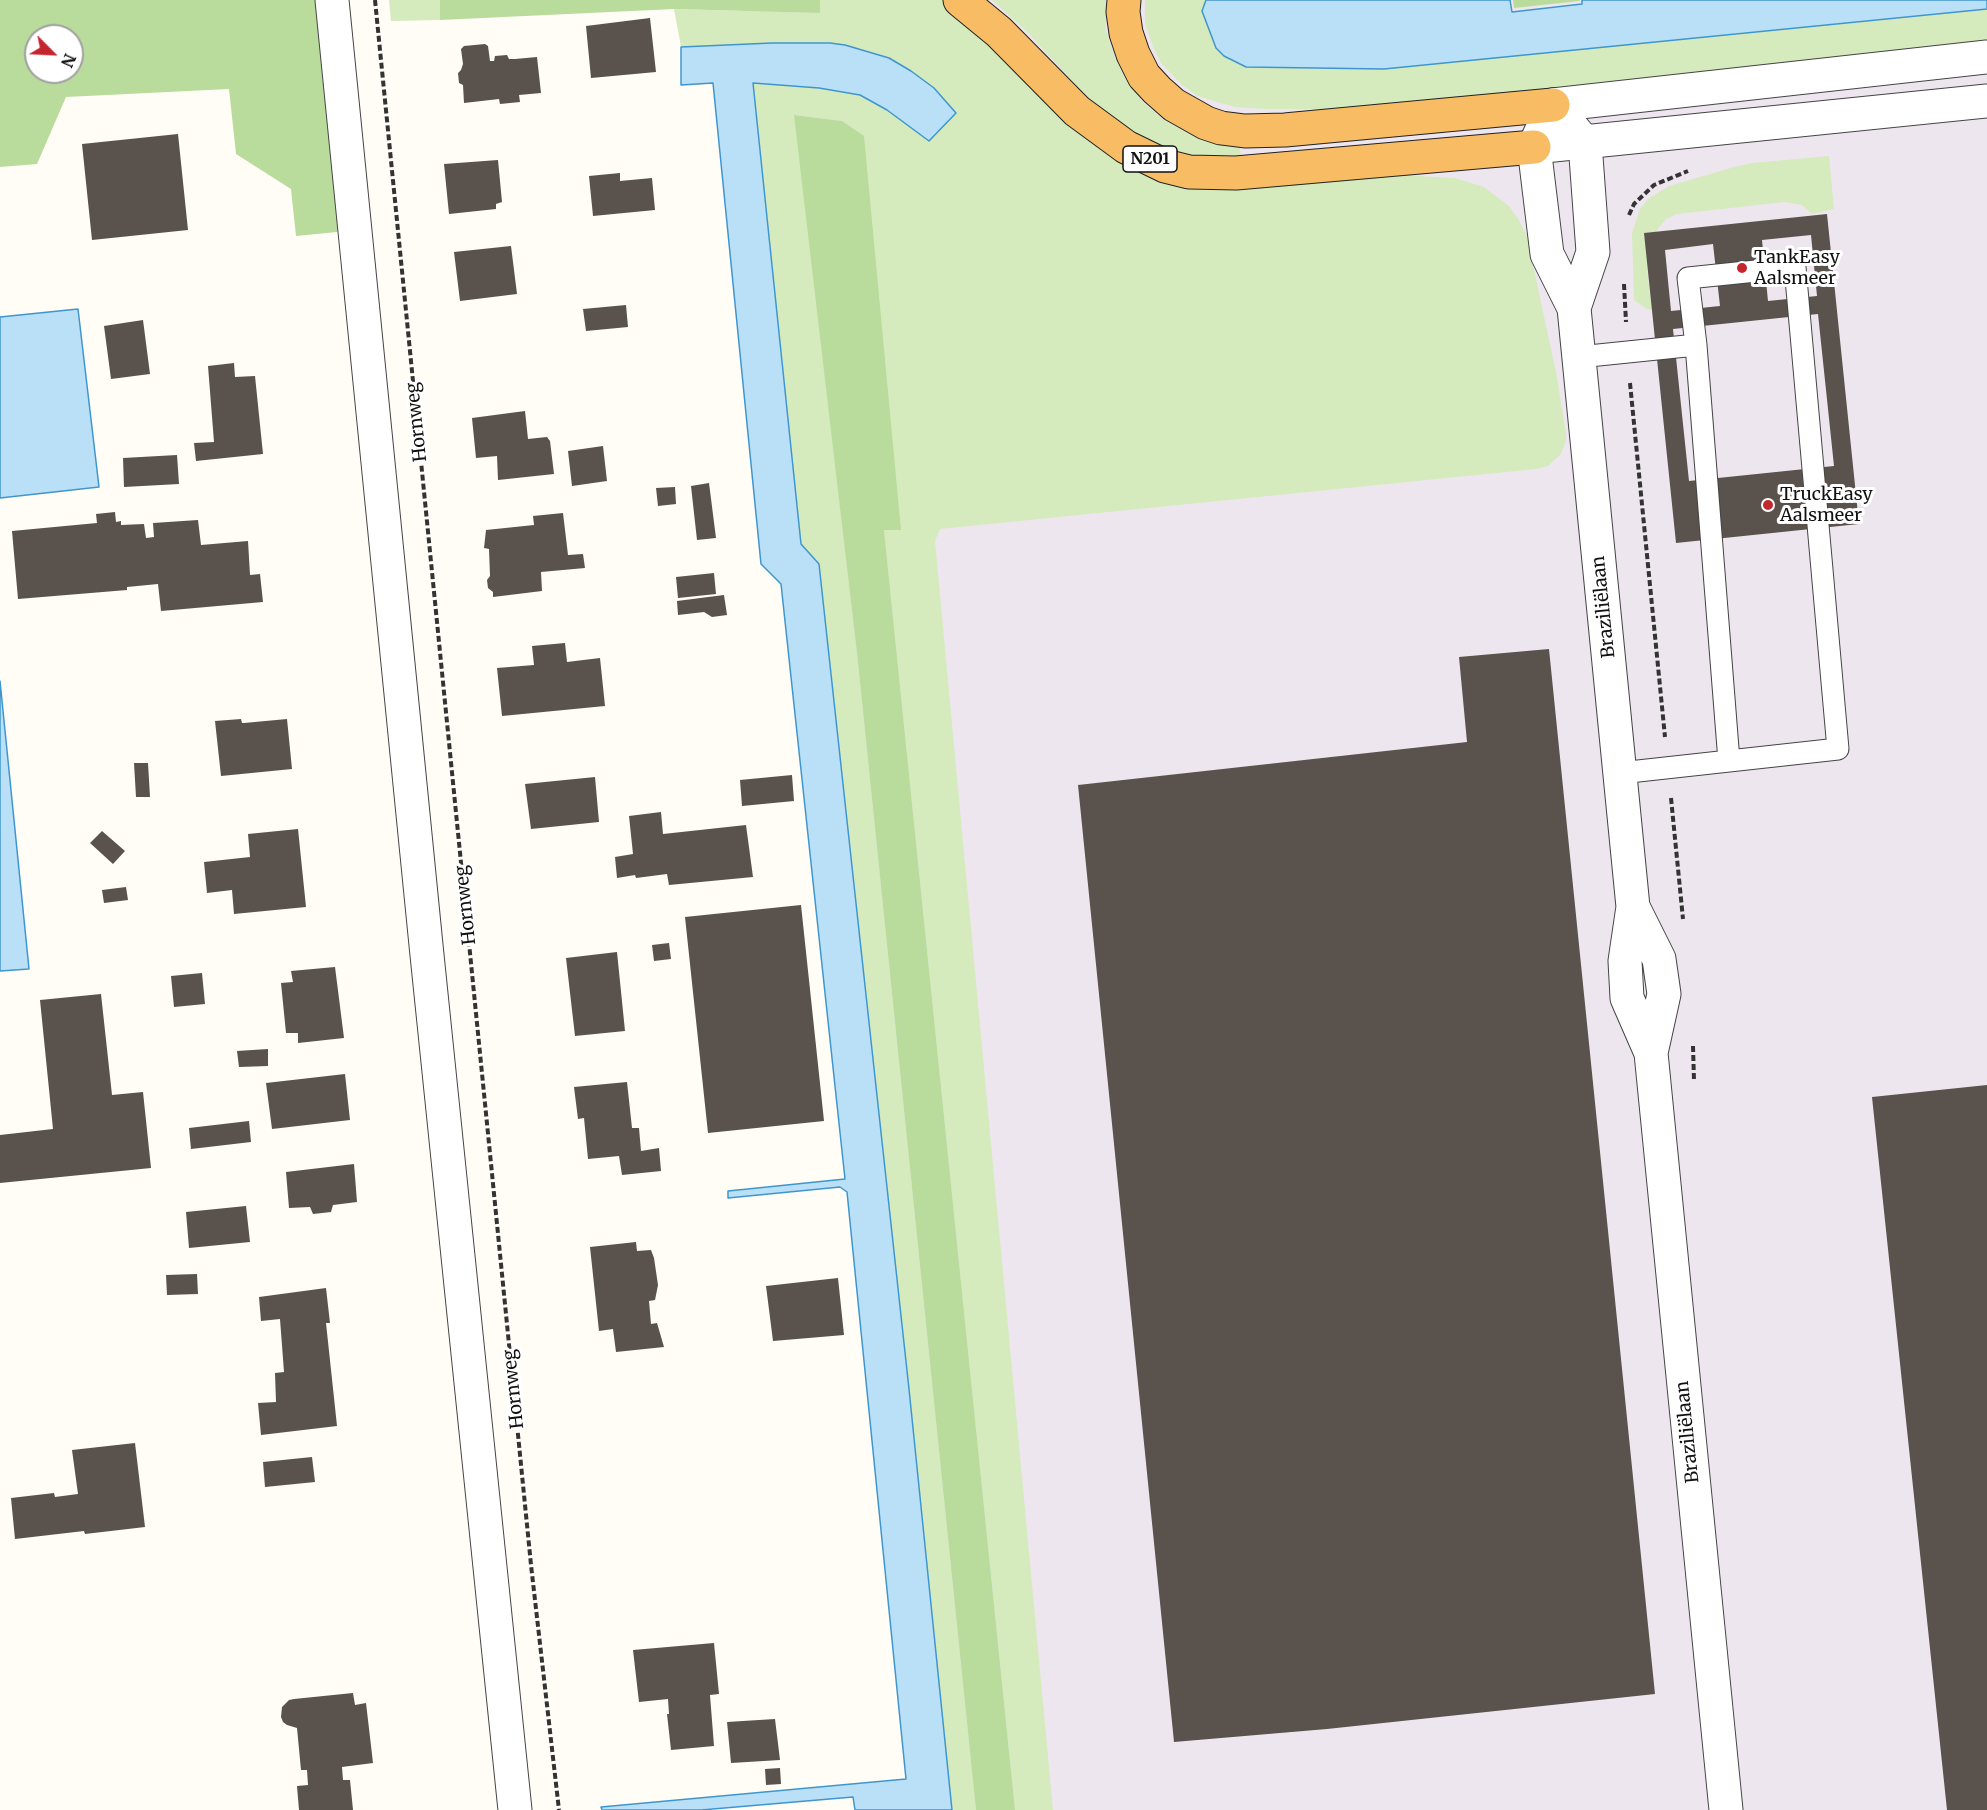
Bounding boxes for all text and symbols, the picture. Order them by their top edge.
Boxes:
north arrow [24,24,84,84]
text: N [57,51,80,70]
road number: N201 [1123,146,1177,172]
place label: TankEasy Aalsmeer [1754,247,1840,290]
marker: TankEasy Aalsmeer [1735,261,1749,275]
street label: Hornweg [402,381,432,463]
place label: TruckEasy Aalsmeer [1780,484,1873,526]
marker: TruckEasy Aalsmeer [1761,498,1775,512]
street label: Braziliëlaan [1588,555,1620,659]
street label: Hornweg [451,864,481,946]
street label: Hornweg [499,1348,529,1430]
street label: Braziliëlaan [1672,1380,1704,1484]

